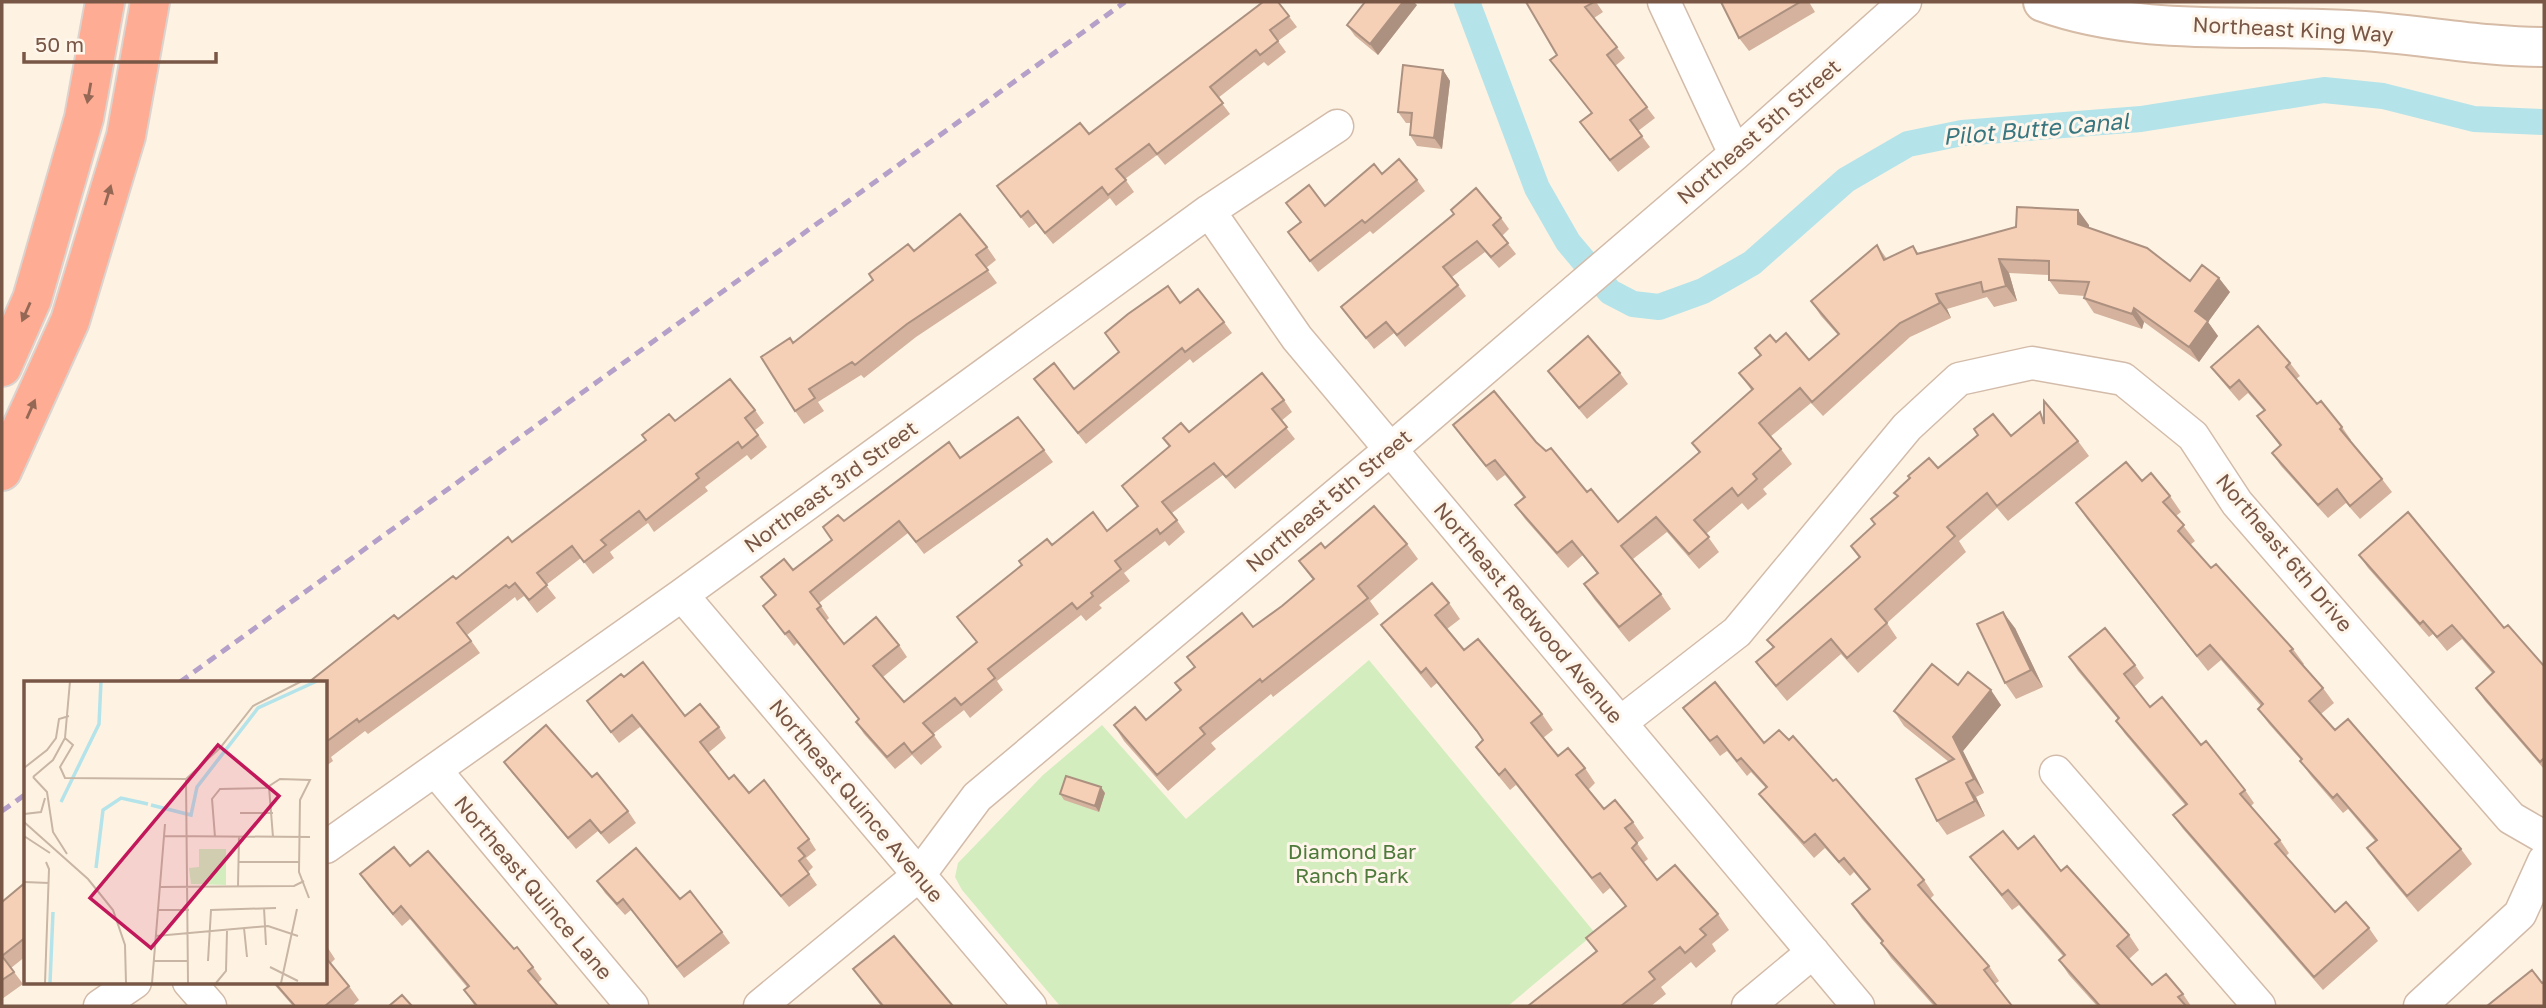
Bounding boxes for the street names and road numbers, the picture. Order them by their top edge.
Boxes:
street label: Northeast King Way [2192,11,2394,47]
street label: Northeast 5th Street [1671,53,1845,209]
street label: Northeast 3rd Street [739,415,922,558]
street label: Northeast 5th Street [1240,423,1416,577]
street label: Northeast 6th Drive [2211,468,2359,637]
street label: Northeast Redwood Avenue [1429,496,1629,728]
street label: Northeast Quince Avenue [764,694,949,907]
street label: Northeast Quince Lane [449,790,618,985]

